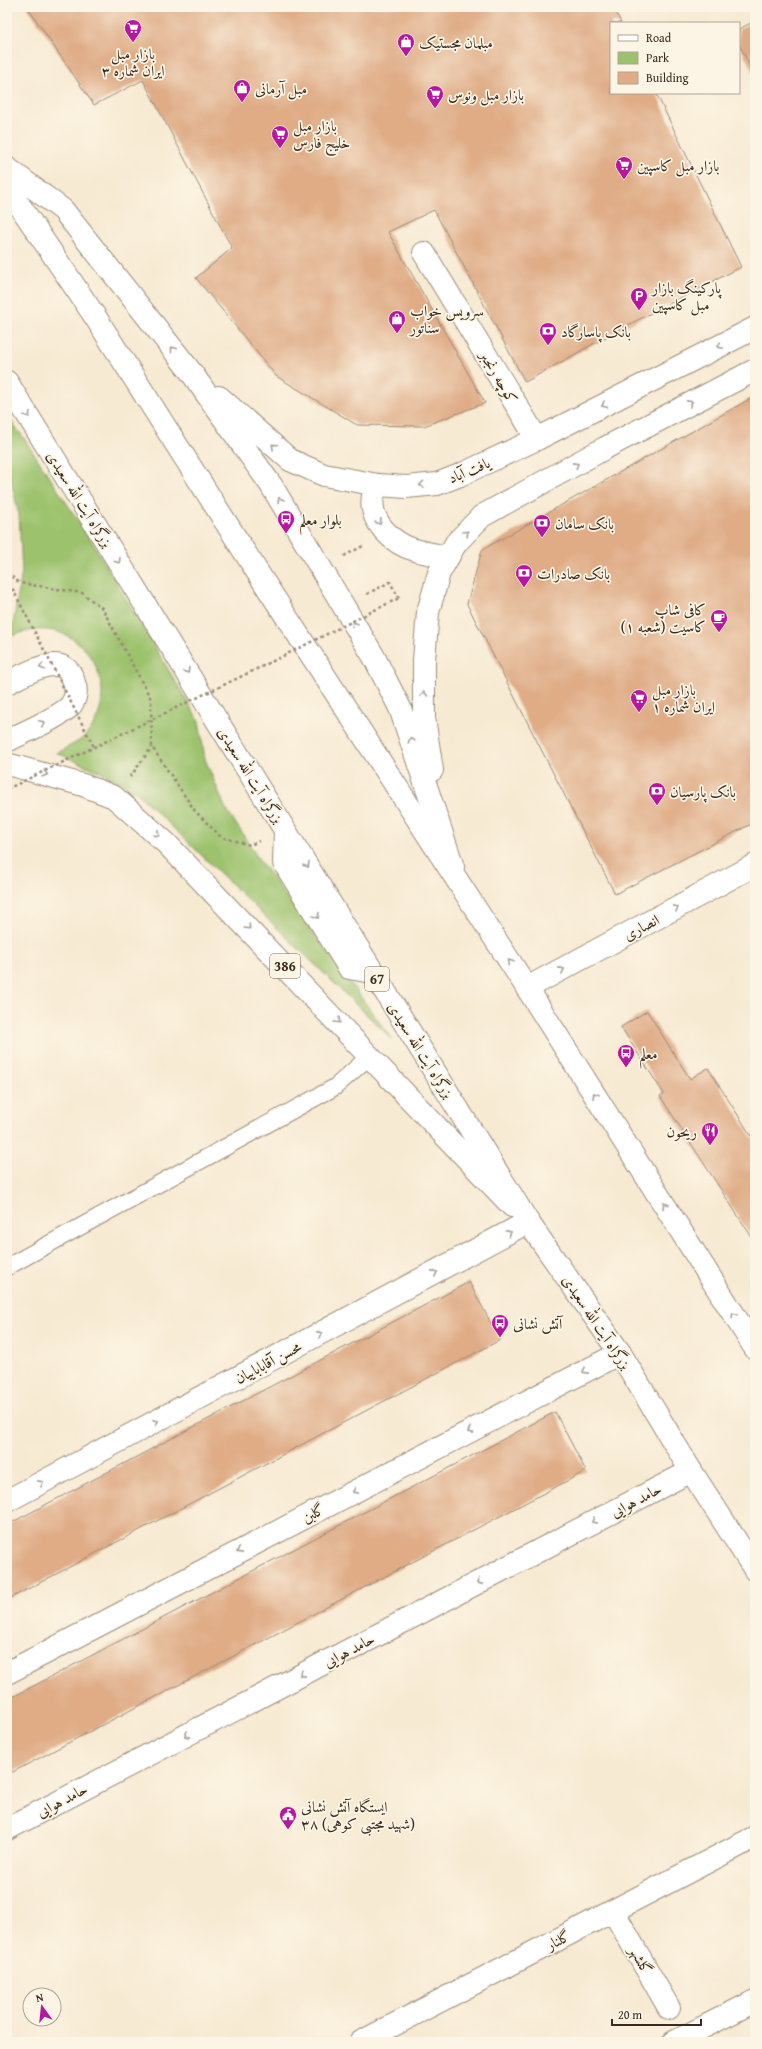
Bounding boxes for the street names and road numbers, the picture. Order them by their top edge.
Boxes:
street label: کوچه رنجبر [473,345,523,408]
street label: بزرگراه آیت الله سعیدی [42,446,119,551]
street label: یافت آباد [445,451,494,488]
street label: بزرگراه آیت الله سعیدی [213,722,290,827]
street label: انصاری [619,909,663,945]
road number: 386 [270,954,300,978]
road number: 67 [365,967,389,991]
street label: بزرگراه آیت الله سعیدی [383,997,460,1102]
street label: بزرگراه آیت الله سعیدی [558,1270,637,1374]
street label: محسن آقاباباییان [231,1336,305,1388]
street label: حامد هوایی [607,1478,665,1522]
street label: گلبن [298,1498,328,1528]
street label: حامد هوایی [320,1628,378,1672]
street label: حامد هوایی [33,1778,91,1822]
street label: گلنار [540,1925,574,1956]
street label: گلشهر [624,1940,657,1978]

